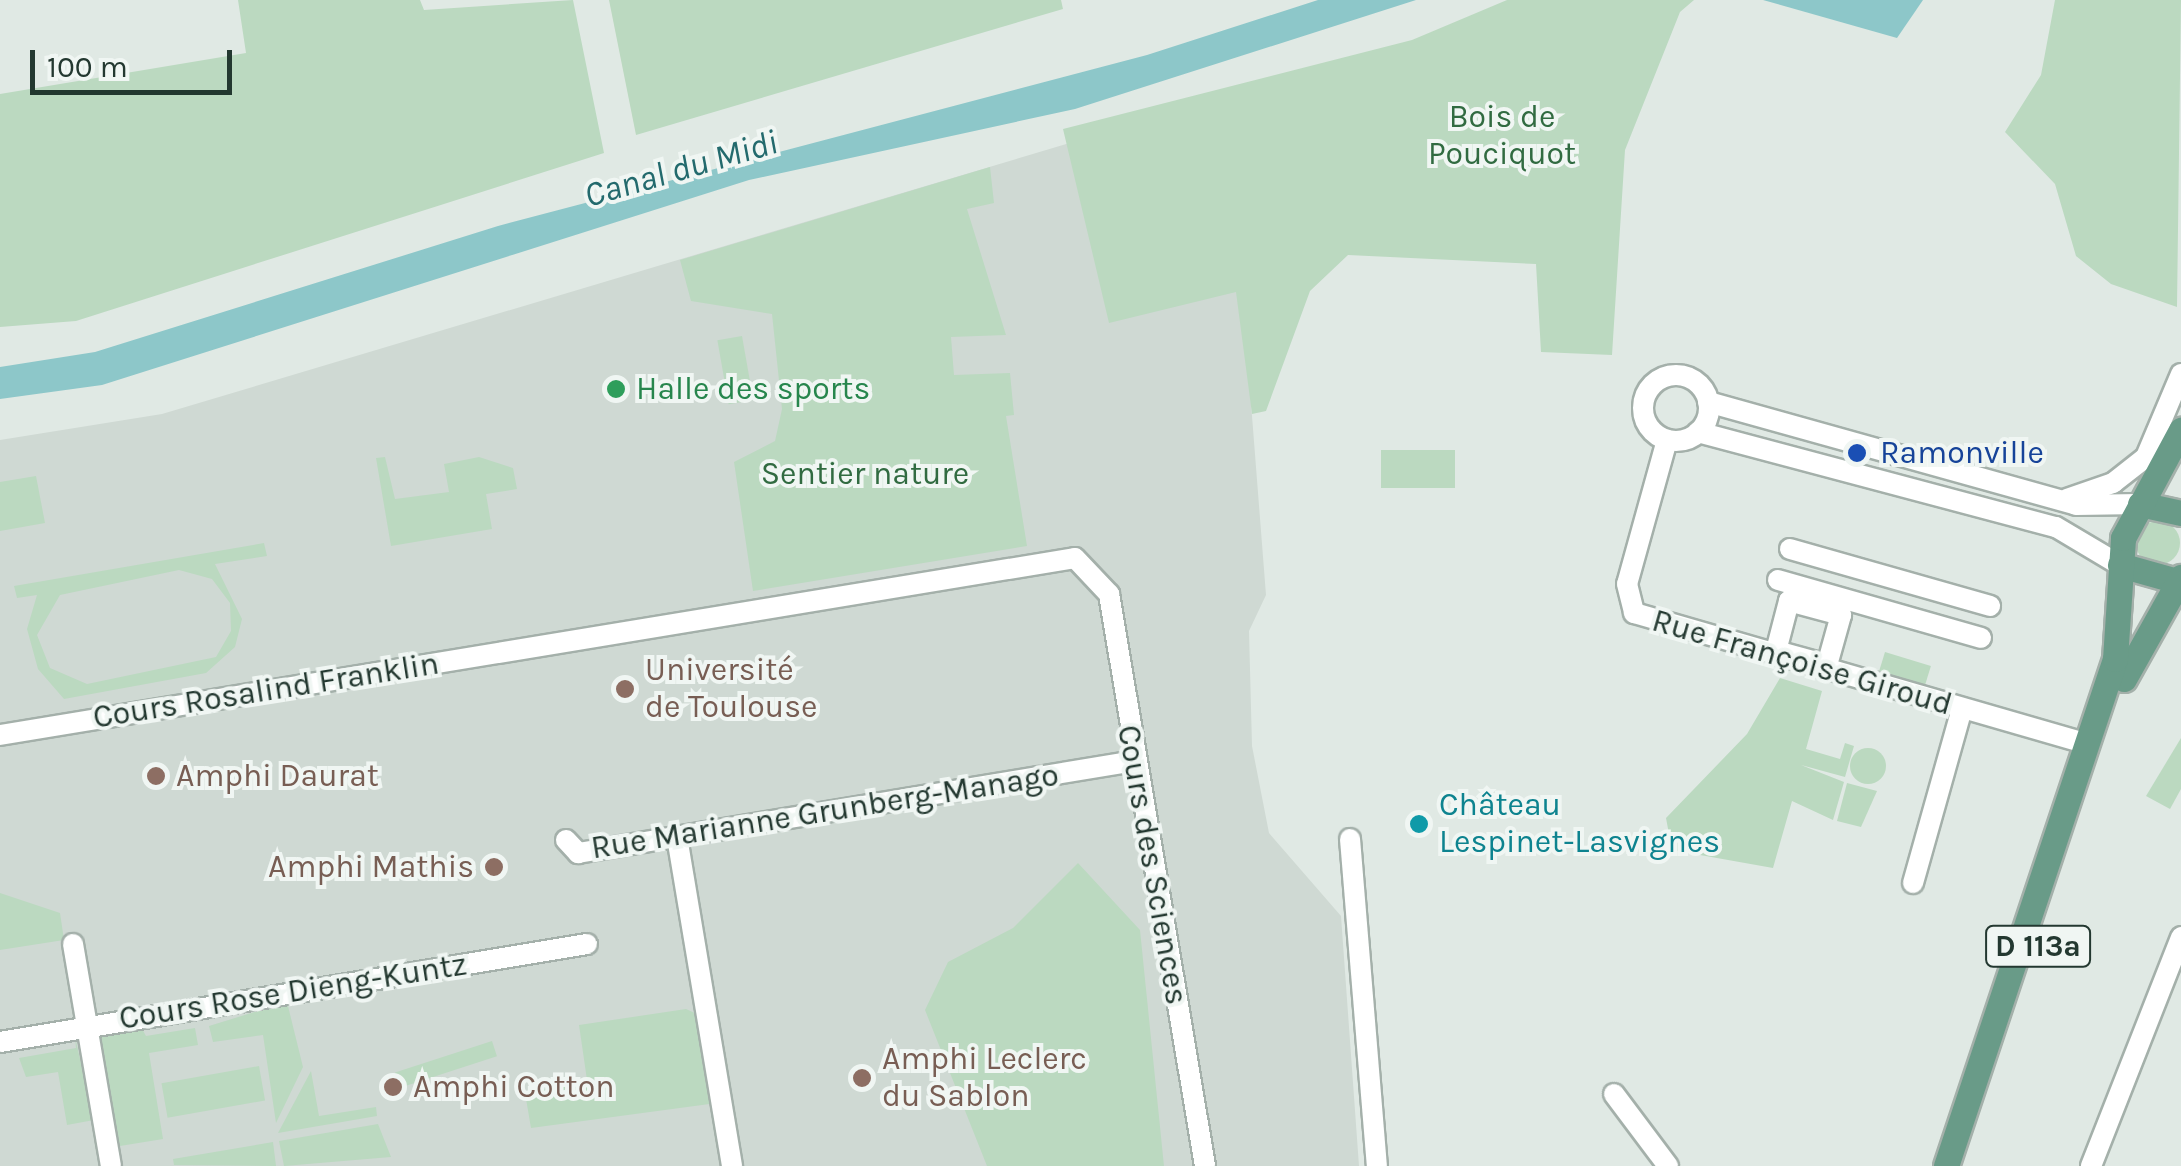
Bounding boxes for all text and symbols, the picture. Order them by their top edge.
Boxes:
scale bar [35,30,238,92]
text: 100 m [47,49,128,85]
park label: Bois de Pouciquot [1428,99,1576,174]
water label: Canal du Midi [579,121,783,217]
place label: Halle des sports [636,370,870,408]
marker: Halle des sports [605,378,627,400]
place label: Ramonville [1880,434,2044,472]
marker: Ramonville [1844,440,1870,466]
park label: Sentier nature [761,455,969,493]
street label: Rue Françoise Giroud [1648,602,1956,724]
street label: Cours Rosalind Franklin [90,645,442,737]
place label: Université de Toulouse [645,652,817,727]
marker: Université de Toulouse [614,678,636,700]
street label: Cours des Sciences [1109,722,1195,1008]
street label: Rue Marianne Grunberg-Manago [588,756,1062,868]
place label: Amphi Daurat [176,757,379,795]
marker: Amphi Daurat [145,765,167,787]
place label: Château Lespinet-Lasvignes [1439,787,1720,862]
marker: Château Lespinet-Lasvignes [1408,813,1430,835]
place label: Amphi Mathis [268,848,474,886]
marker: Amphi Mathis [483,856,505,878]
road number: D 113a [1983,921,2093,971]
street label: Cours Rose Dieng-Kuntz [116,946,470,1038]
place label: Amphi Leclerc du Sablon [882,1041,1087,1116]
marker: Amphi Leclerc du Sablon [851,1067,873,1089]
place label: Amphi Cotton [413,1068,614,1106]
marker: Amphi Cotton [382,1076,404,1098]

